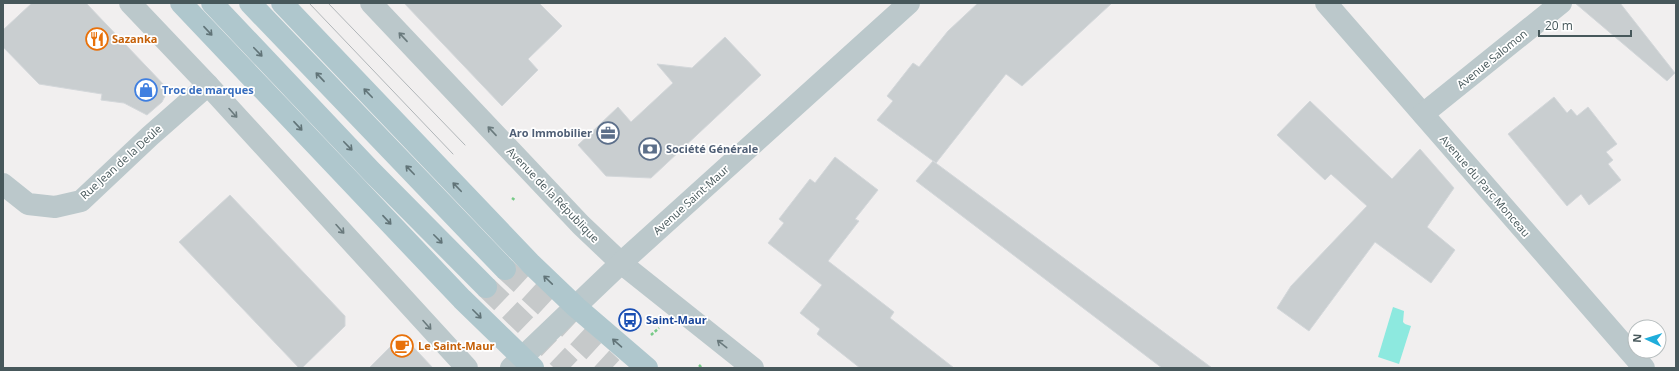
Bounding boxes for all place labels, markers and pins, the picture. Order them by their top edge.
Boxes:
restaurant icon: Sazanka [84,26,110,52]
place label: Sazanka [112,31,157,46]
shop icon: Troc de marques [133,77,159,103]
place label: Troc de marques [162,82,254,97]
office icon: Aro Immobilier [595,120,621,146]
place label: Aro Immobilier [509,125,592,140]
bank icon: Société Générale [637,136,663,162]
place label: Société Générale [666,141,759,156]
bus stop icon: Saint-Maur [617,307,643,333]
place label: Saint-Maur [646,312,707,327]
cafe icon: Le Saint-Maur [389,333,415,359]
place label: Le Saint-Maur [418,338,494,353]

